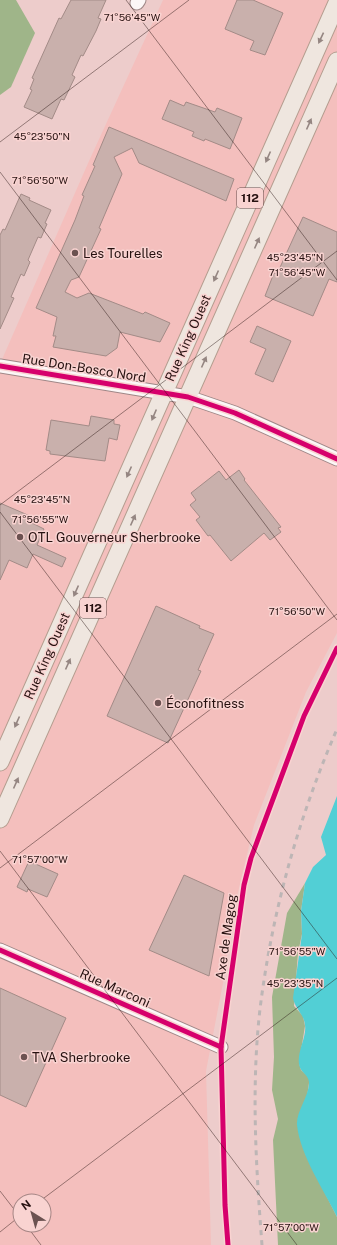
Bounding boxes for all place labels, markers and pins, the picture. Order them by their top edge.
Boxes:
place label: Les Tourelles [83,246,163,261]
marker: Les Tourelles [70,248,80,258]
place label: OTL Gouverneur Sherbrooke [28,530,201,545]
marker: OTL Gouverneur Sherbrooke [15,532,25,542]
place label: Éconofitness [166,695,244,711]
marker: Éconofitness [153,698,163,708]
place label: TVA Sherbrooke [32,1050,130,1065]
marker: TVA Sherbrooke [19,1052,29,1062]

